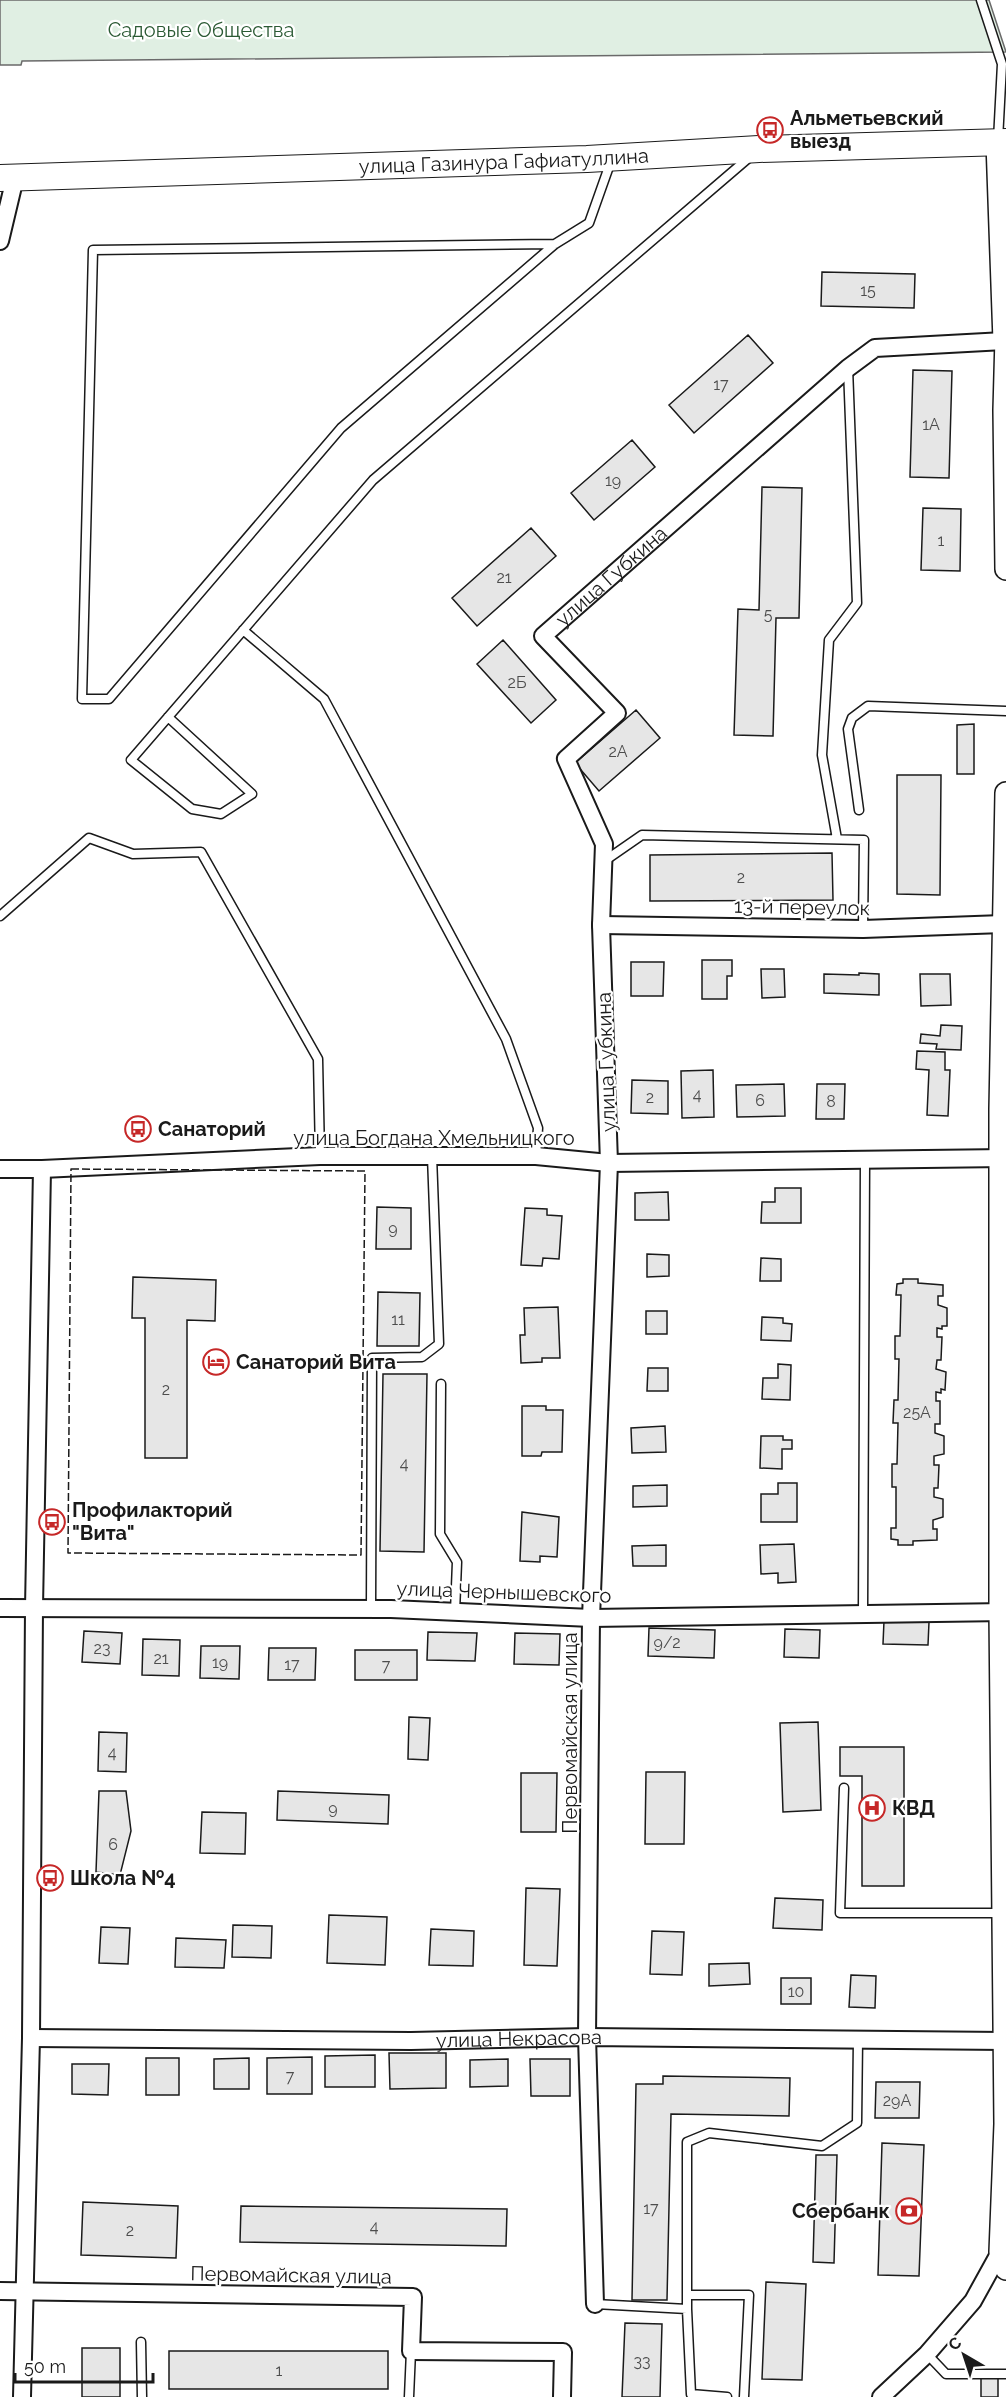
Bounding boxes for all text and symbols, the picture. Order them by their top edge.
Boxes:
park label: Садовые Общества [108,18,294,42]
place label: Альметьевский выезд [790,106,944,153]
bus stop icon: Альметьевский выезд [755,115,785,145]
street label: улица Газинура Гафиатуллина [358,143,649,178]
house number: 15 [860,281,876,300]
house number: 17 [713,375,729,394]
house number: 1А [922,415,940,434]
house number: 19 [605,471,621,490]
street label: улица Губкина [551,521,672,631]
house number: 1 [938,531,945,550]
house number: 21 [496,568,512,587]
house number: 5 [764,605,773,624]
house number: 2Б [508,673,526,692]
house number: 2А [608,742,628,761]
house number: 2 [737,868,745,887]
street label: 13-й переулок [734,894,870,920]
street label: улица Губкина [592,992,620,1132]
house number: 4 [693,1085,702,1104]
house number: 2 [646,1088,654,1107]
house number: 6 [755,1091,765,1110]
house number: 8 [826,1092,836,1111]
bus stop icon: Санаторий [123,1114,153,1144]
place label: Санаторий [158,1117,266,1141]
street label: улица Богдана Хмельницкого [293,1126,575,1150]
house number: 9 [388,1219,398,1238]
house number: 11 [391,1310,405,1329]
hotel icon: Санаторий Вита [201,1347,231,1377]
place label: Санаторий Вита [236,1350,396,1374]
house number: 2 [162,1380,170,1399]
house number: 25А [903,1403,931,1422]
house number: 4 [400,1454,409,1473]
place label: Профилакторий "Вита" [72,1498,233,1545]
bus stop icon: Профилакторий "Вита" [37,1507,67,1537]
street label: улица Чернышевского [396,1576,612,1608]
street label: Первомайская улица [558,1632,582,1834]
house number: 9/2 [654,1633,681,1652]
house number: 23 [94,1639,110,1658]
house number: 21 [153,1649,169,1668]
house number: 19 [212,1653,228,1672]
house number: 17 [284,1655,300,1674]
house number: 7 [382,1656,391,1675]
house number: 4 [108,1743,117,1762]
hospital icon: КВД [857,1793,887,1823]
place label: КВД [892,1796,935,1820]
house number: 9 [328,1799,338,1818]
house number: 6 [108,1835,118,1854]
bus stop icon: Школа №4 [35,1863,65,1893]
place label: Школа №4 [70,1866,176,1890]
house number: 10 [788,1982,804,2001]
street label: улица Некрасова [436,2025,602,2052]
house number: 7 [286,2067,295,2086]
house number: 29А [883,2091,911,2110]
bank icon: Сбербанк [894,2196,924,2226]
house number: 17 [643,2199,659,2218]
place label: Сбербанк [792,2199,890,2223]
house number: 4 [370,2217,379,2236]
house number: 2 [126,2221,134,2240]
street label: Первомайская улица [190,2261,392,2289]
north arrow [934,2325,994,2385]
text: С [945,2333,965,2355]
scale bar [15,2346,153,2384]
house number: 33 [633,2352,651,2371]
text: 50 m [24,2356,66,2377]
house number: 1 [276,2361,283,2380]

